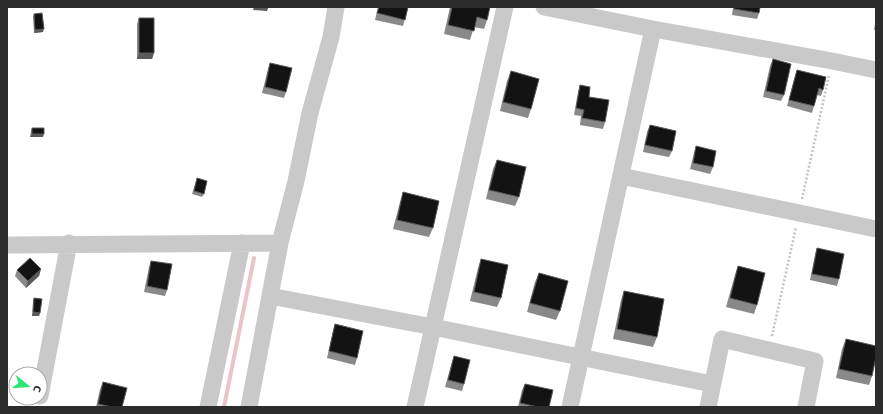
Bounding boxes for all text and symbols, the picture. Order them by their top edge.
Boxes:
north arrow [8,366,48,406]
text: С [29,384,45,395]

